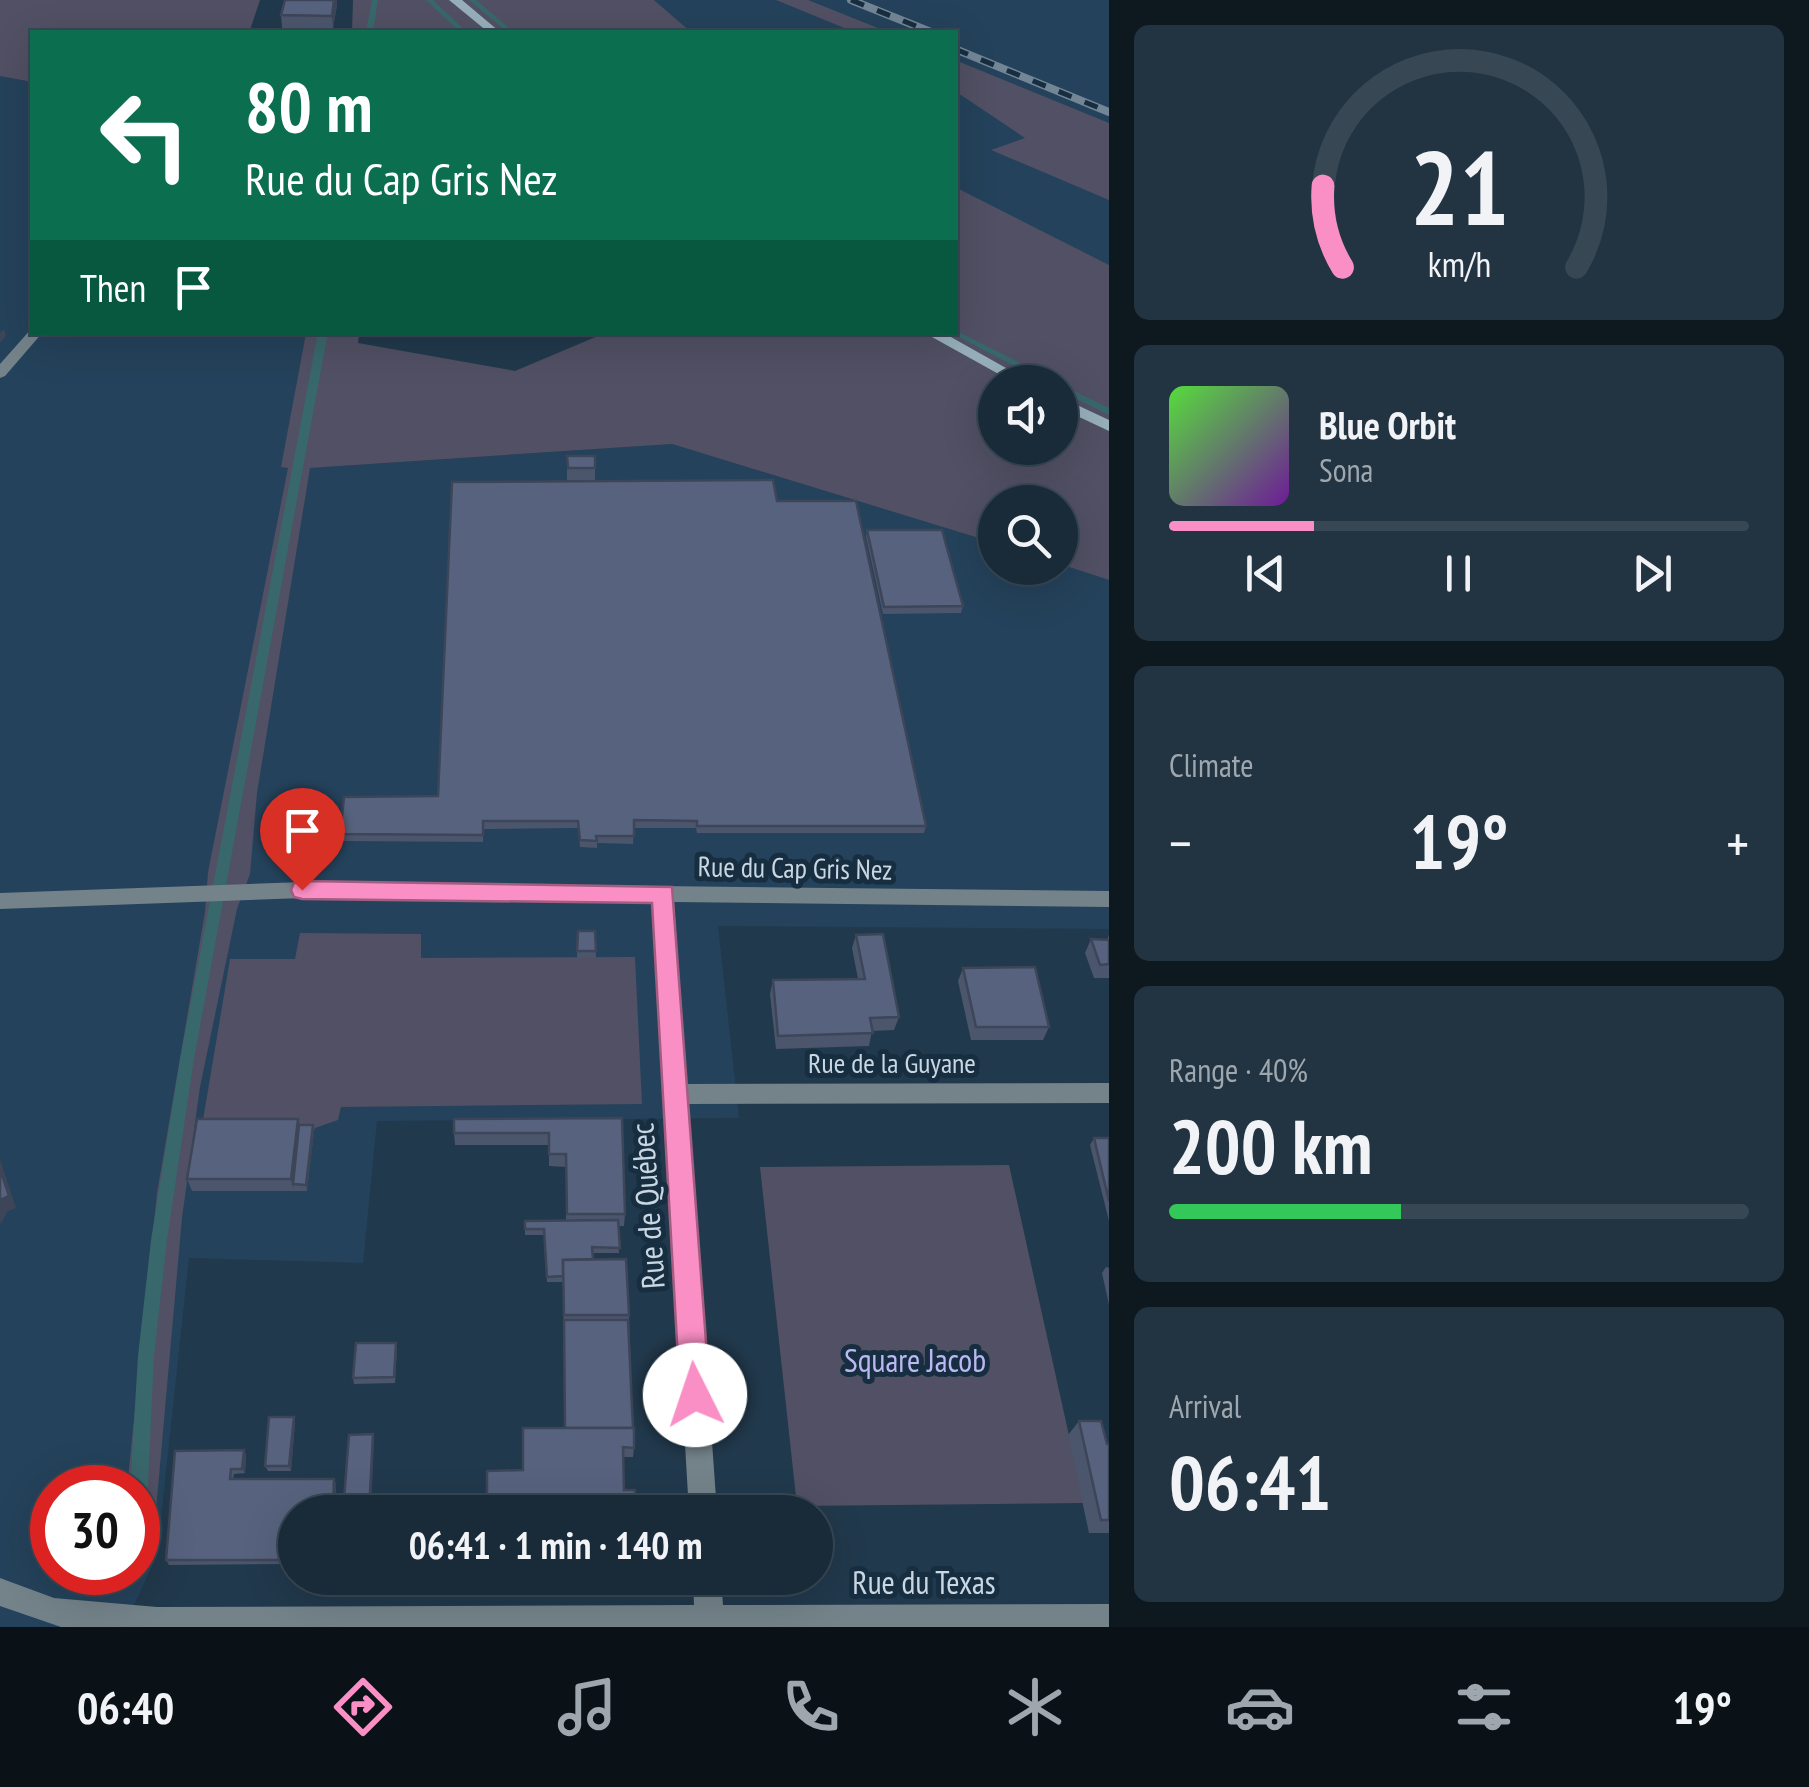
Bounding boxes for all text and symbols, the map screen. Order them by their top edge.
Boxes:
text: 80 m [245,61,373,151]
icon: left [80,70,210,200]
text: 21 [1409,119,1509,254]
text: Rue du Cap Gris Nez [245,149,558,207]
text: km/h [1427,241,1491,287]
icon: arrive [166,260,221,315]
text: Then [80,263,146,312]
map controls [978,365,1078,585]
button: sound [978,365,1078,465]
text: Blue Orbit [1319,400,1456,449]
text: Sona [1319,449,1373,491]
button: search [978,485,1078,585]
icon: previous [1238,546,1293,601]
icon: pause [1431,546,1486,601]
icon: next [1625,546,1680,601]
text: Climate [1169,744,1253,786]
pin [260,788,345,891]
text: 19° [1409,793,1509,890]
icon: arrive [275,803,330,858]
text: − [1169,807,1192,878]
text: + [1726,807,1749,878]
street label: Rue du Cap Gris Nez [697,847,893,888]
street label: Rue de la Guyane [808,1044,976,1081]
text: Range · 40% [1169,1049,1308,1091]
text: 200 km [1169,1098,1373,1195]
street label: Rue de Québec [620,1122,674,1290]
park label: Square Jacob [844,1339,986,1381]
position arrow [643,1343,747,1447]
text: Arrival [1169,1385,1241,1427]
text: 06:41 [1169,1434,1331,1531]
speed limit sign: 30 [30,1465,160,1595]
text: 06:41 · 1 min · 140 m [409,1520,702,1569]
street label: Rue du Texas [852,1561,996,1603]
icon: directions [328,1672,398,1742]
icon: music [552,1672,622,1742]
icon: phone [776,1672,846,1742]
icon: climate [1000,1672,1070,1742]
icon: car [1225,1672,1295,1742]
icon: filters [1449,1672,1519,1742]
text: 06:40 [77,1678,174,1736]
text: 19° [1673,1678,1732,1736]

